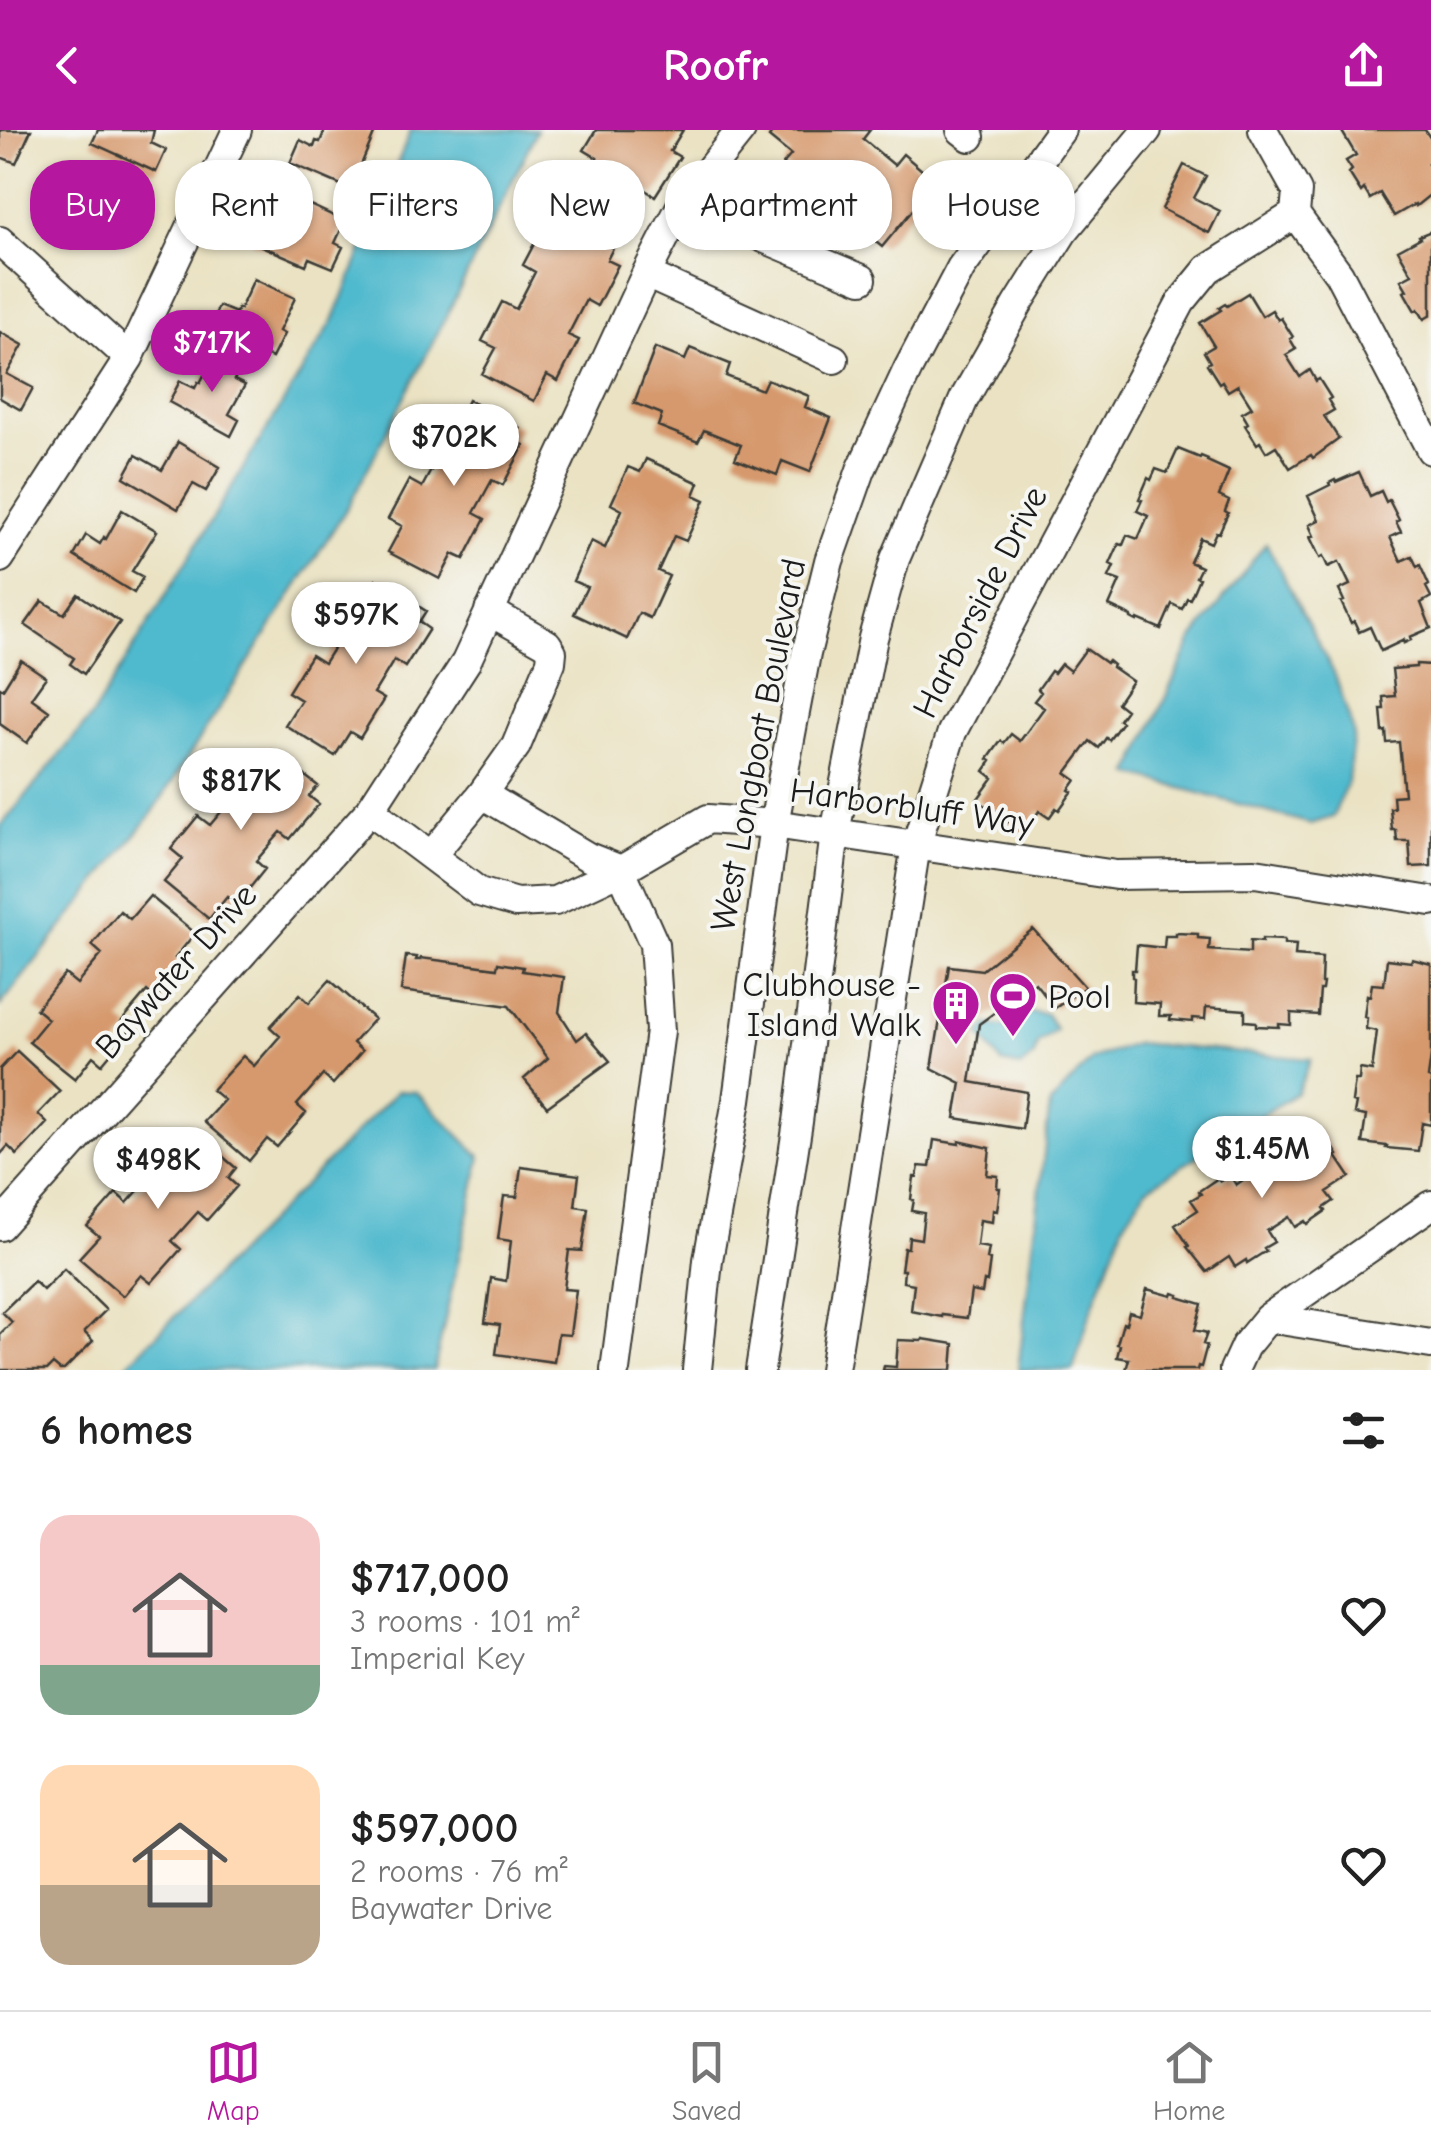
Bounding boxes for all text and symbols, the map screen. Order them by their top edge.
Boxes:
icon: back [40,38,95,93]
icon: share [1336,38,1391,93]
text: Roofr [663,39,768,91]
chip: Buy [30,160,155,250]
chip: Rent [175,160,313,250]
chip: Filters [333,160,493,250]
chip: New [513,160,645,250]
chip: Apartment [665,160,892,250]
chip: House [912,160,1075,250]
pin: $717K [142,310,282,395]
text: $717K [173,324,251,361]
pin: $702K [384,404,524,489]
text: $702K [411,418,497,455]
street label: Harborside Drive [904,480,1056,724]
street label: West Longboat Boulevard [702,555,814,935]
pin: $597K [286,582,426,667]
text: $597K [313,596,399,633]
pin: $817K [171,748,311,833]
text: $817K [201,762,281,799]
street label: Harborbluff Way [788,770,1037,844]
street label: Baywater Drive [87,875,265,1067]
place label: Clubhouse - Island Walk [742,964,921,1045]
sports icon: Pool [987,970,1039,1038]
place label: Pool [1048,976,1111,1017]
building icon: Clubhouse - Island Walk [930,978,982,1046]
pin: $1.45M [1181,1116,1343,1201]
pin: $498K [88,1127,228,1212]
text: $1.45M [1214,1130,1310,1167]
text: $498K [115,1141,201,1178]
icon: filters [1336,1403,1391,1458]
text: 6 homes [40,1406,193,1455]
text: $717,000 [350,1554,510,1603]
icon: home [120,1555,240,1675]
icon: heart [1336,1588,1391,1643]
text: 3 rooms · 101 m² [350,1603,580,1640]
text: Imperial Key [350,1640,524,1677]
text: $597,000 [350,1804,519,1853]
icon: home [120,1805,240,1925]
icon: heart [1336,1838,1391,1893]
text: 2 rooms · 76 m² [350,1853,568,1890]
text: Baywater Drive [350,1890,552,1927]
tab: Map [206,2035,261,2127]
tab: Saved [672,2035,742,2127]
tab: Home [1153,2035,1225,2127]

